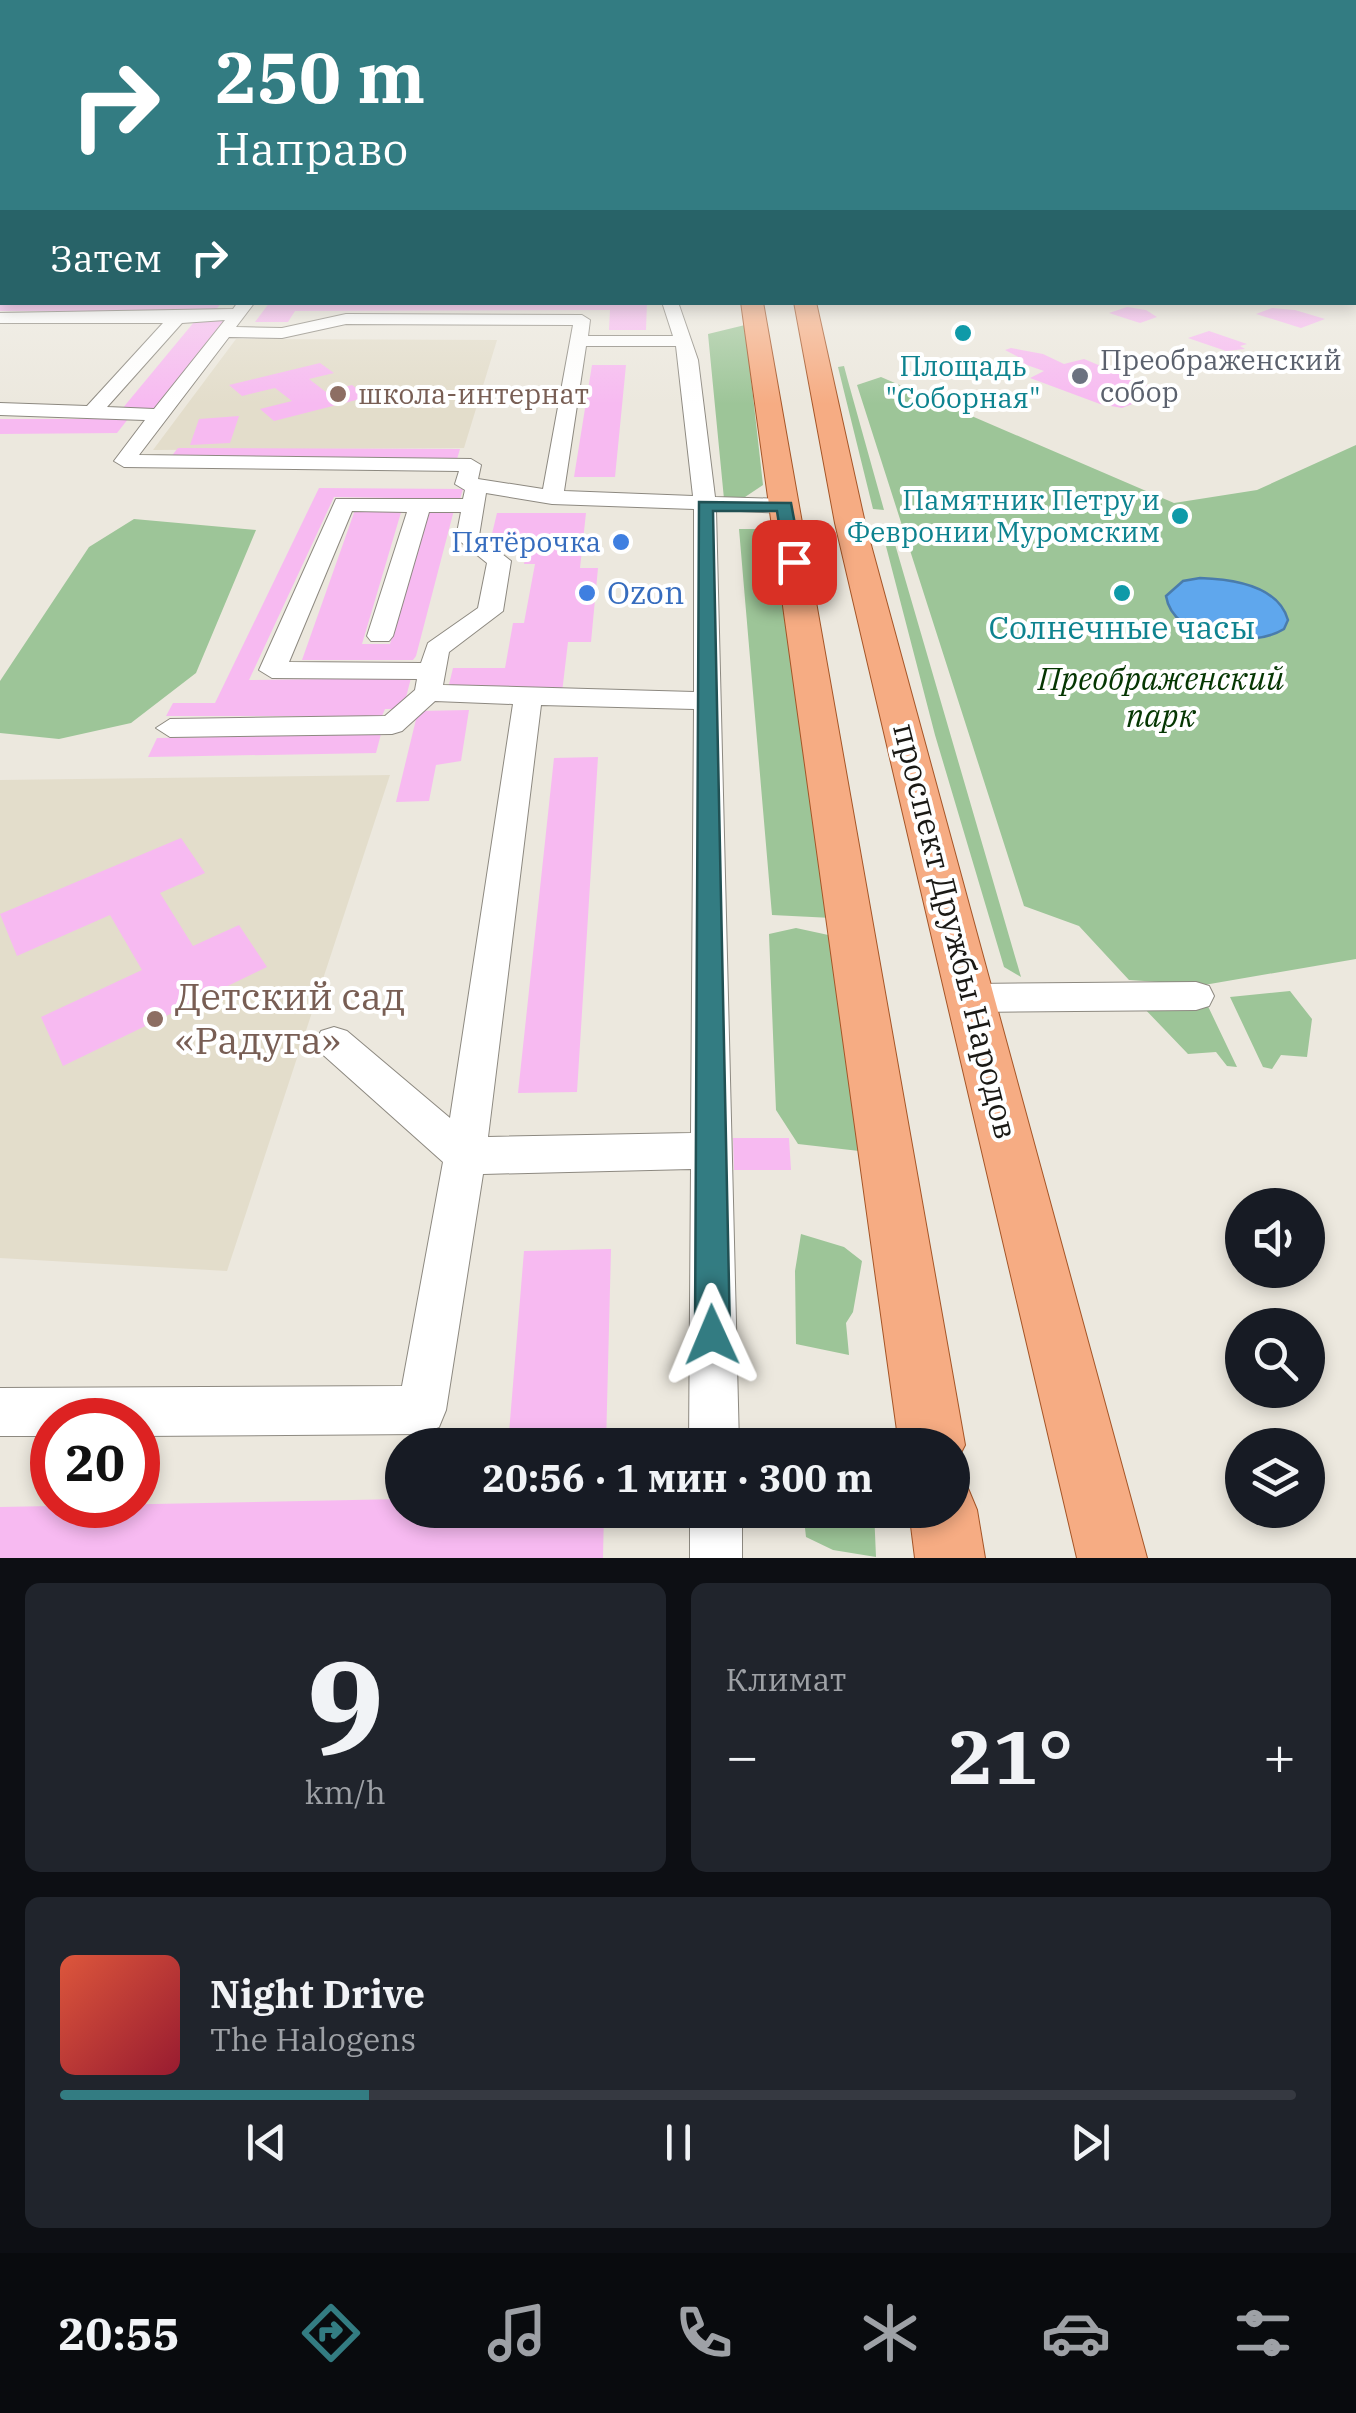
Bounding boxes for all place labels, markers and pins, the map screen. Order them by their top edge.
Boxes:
marker: Площадь "Соборная" [952,322,974,344]
place label: Преображенский собор [1100,341,1342,410]
place label: Площадь "Соборная" [885,347,1041,416]
marker: Преображенский собор [1069,365,1091,387]
place label: школа-интернат [358,375,589,412]
marker: школа-интернат [327,383,349,405]
place label: Памятник Петру и Февронии Муромским [847,481,1160,550]
marker: Памятник Петру и Февронии Муромским [1169,505,1191,527]
pin [752,520,837,605]
place label: Пятёрочка [451,523,601,560]
marker: Пятёрочка [610,531,632,553]
place label: Ozon [607,571,684,613]
marker: Ozon [576,582,598,604]
marker: Солнечные часы [1111,582,1133,604]
place label: Солнечные часы [989,606,1255,648]
place label: Детский сад «Радуга» [175,971,405,1064]
marker: Детский сад «Радуга» [144,1008,166,1030]

